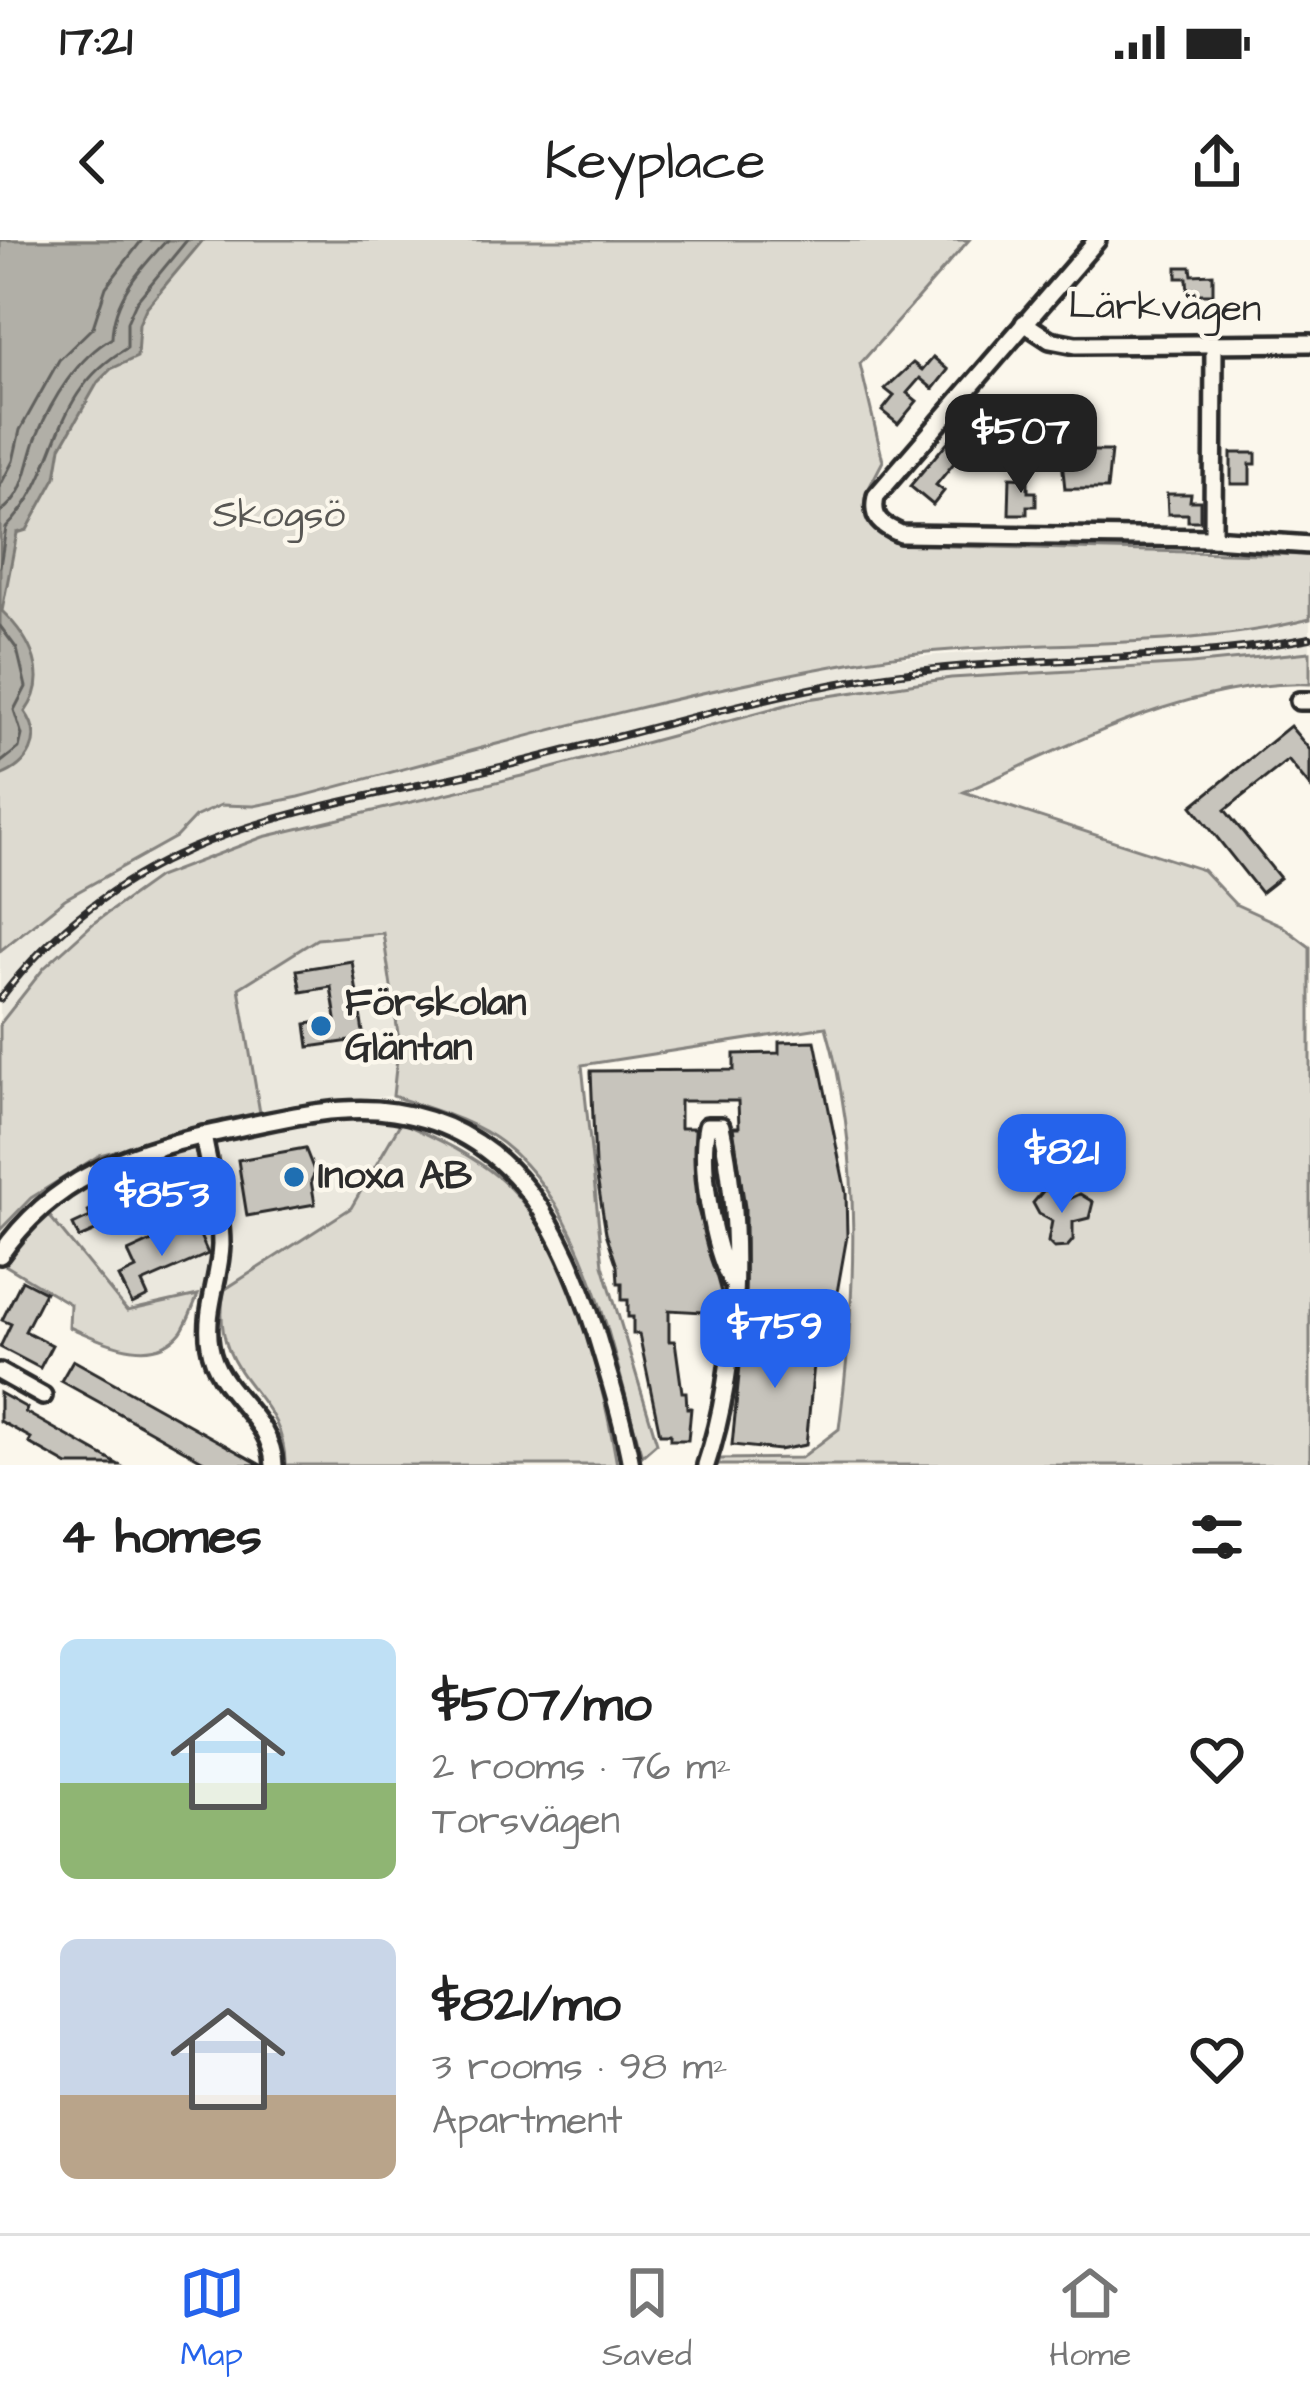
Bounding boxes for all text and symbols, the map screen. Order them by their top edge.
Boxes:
text: 17:21 [60,11,132,73]
text: Keyplace [545,125,765,200]
icon: back [60,129,126,195]
icon: share [1184,129,1250,195]
street label: Lärkvägen [1068,279,1262,337]
pin: $507 [950,394,1092,496]
text: $507 [972,406,1070,460]
park label: Skogsö [213,489,345,543]
place label: Förskolan Gläntan [345,977,527,1076]
marker: Förskolan Gläntan [308,1013,334,1039]
pin: $821 [991,1114,1133,1216]
text: $821 [1025,1126,1099,1180]
place label: Inoxa AB [318,1150,472,1204]
pin: $853 [91,1157,233,1259]
marker: Inoxa AB [281,1164,307,1190]
text: $853 [115,1169,209,1223]
pin: $759 [704,1289,846,1391]
text: $759 [727,1301,823,1355]
text: 4 homes [60,1502,262,1573]
icon: filters [1184,1504,1250,1570]
text: $507/mo [432,1670,652,1741]
icon: home [156,1687,300,1831]
icon: heart [1184,1726,1250,1792]
text: 2 rooms · 76 m² [432,1741,731,1795]
text: Torsvägen [432,1795,620,1849]
text: $821/mo [432,1970,621,2041]
icon: home [156,1987,300,2131]
icon: heart [1184,2026,1250,2092]
text: 3 rooms · 98 m² [432,2041,728,2095]
text: Apartment [432,2095,623,2149]
tab: Map [179,2260,245,2378]
tab: Saved [602,2260,692,2378]
tab: Home [1049,2260,1131,2378]

